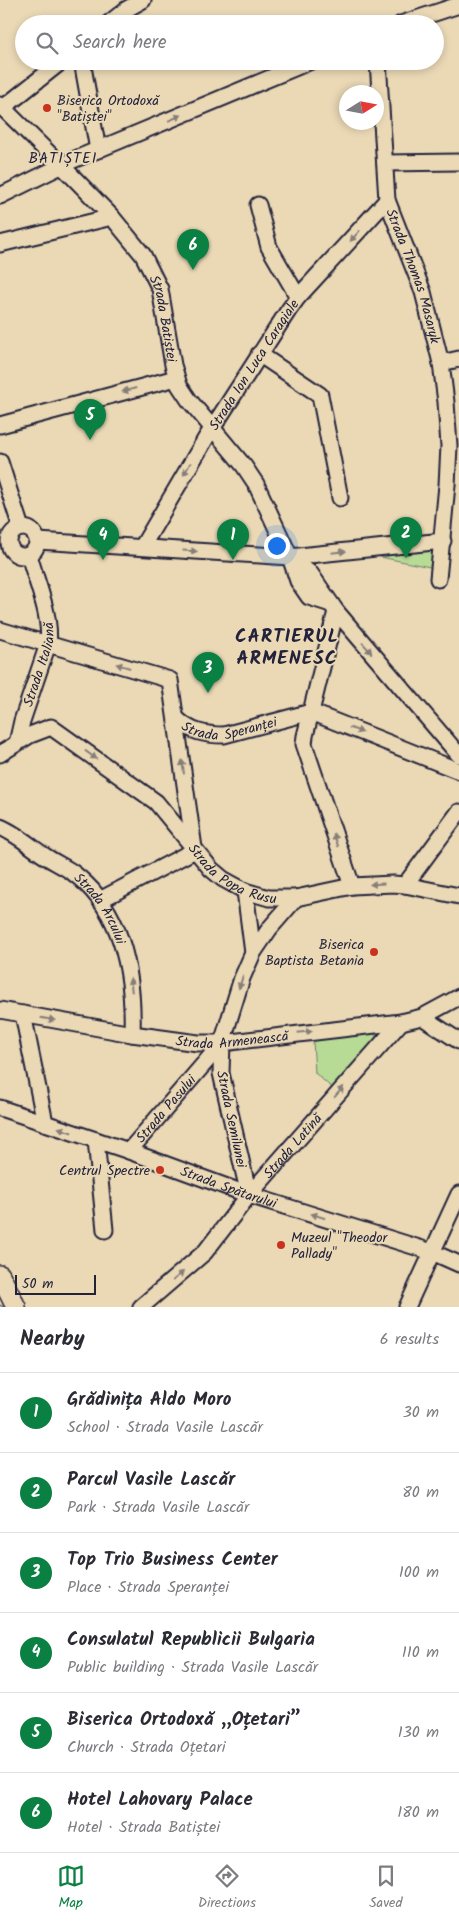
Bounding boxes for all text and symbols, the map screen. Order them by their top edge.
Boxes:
search box [15,15,444,70]
text: Search here [73,28,167,58]
icon: search [33,29,61,57]
north arrow [339,85,384,130]
place label: Biserica Ortodoxă "Batiștei" [57,90,160,128]
marker: Biserica Ortodoxă "Batiștei" [41,102,53,114]
one-way arrow [168,113,182,121]
district label: BATIȘTEI [29,147,97,171]
street label: Strada Thomas Masaryk [379,205,446,347]
pin: 6 [177,229,209,270]
one-way arrow [349,229,360,242]
street label: Strada Batiștei [143,271,182,364]
street label: Strada Ion Luca Caragiale [204,294,306,435]
one-way arrow [122,386,137,394]
pin: 5 [74,399,106,440]
one-way arrow [183,463,192,476]
pin: 2 [390,517,422,558]
pin: 4 [87,519,119,560]
pin: 1 [217,519,249,560]
your location [264,533,290,559]
one-way arrow [183,547,199,555]
one-way arrow [331,548,347,556]
street label: Strada Italiană [18,620,61,710]
district label: CARTIERUL ARMENESC [235,622,339,674]
one-way arrow [362,642,373,655]
pin: 3 [192,652,224,693]
one-way arrow [116,661,131,669]
street label: Strada Speranței [177,711,280,747]
one-way arrow [349,726,364,734]
one-way arrow [84,750,97,760]
one-way arrow [179,759,187,775]
one-way arrow [332,833,339,848]
street label: Strada Popa Rusu [182,839,277,910]
street label: Strada Arcului [69,868,131,948]
one-way arrow [368,881,384,889]
place label: Biserica Baptista Betania [265,934,364,972]
marker: Biserica Baptista Betania [368,946,380,958]
one-way arrow [237,974,245,989]
one-way arrow [126,977,134,993]
one-way arrow [40,1015,56,1023]
street label: Strada Armenească [174,1025,291,1055]
one-way arrow [298,1028,314,1036]
street label: Strada Semilunei [210,1069,252,1170]
street label: Strada Pasului [131,1070,202,1148]
one-way arrow [333,1087,345,1099]
street label: Strada Latină [258,1108,329,1184]
one-way arrow [58,1125,73,1133]
place label: Centrul Spectre [59,1160,151,1182]
street label: Strada Spătarului [177,1161,280,1215]
marker: Centrul Spectre [154,1164,166,1176]
one-way arrow [311,1212,326,1220]
place label: Muzeul "Theodor Pallady" [291,1227,389,1265]
marker: Muzeul "Theodor Pallady" [275,1239,287,1251]
one-way arrow [172,1270,184,1282]
scale bar [15,1272,96,1295]
text: 50 m [22,1273,53,1295]
text: Nearby [20,1323,85,1356]
text: 6 results [380,1327,439,1352]
text: Grădinița Aldo Moro [67,1385,231,1415]
text: 1 [34,1400,38,1425]
text: 30 m [403,1400,439,1425]
text: School · Strada Vasile Lascăr [67,1415,263,1440]
text: Parcul Vasile Lascăr [67,1465,235,1495]
text: 2 [31,1480,41,1505]
text: 80 m [402,1480,439,1505]
text: Park · Strada Vasile Lascăr [67,1495,249,1520]
text: Top Trio Business Center [67,1545,278,1575]
text: 3 [32,1560,40,1585]
text: 100 m [399,1560,439,1585]
text: Place · Strada Speranței [67,1575,229,1600]
text: Consulatul Republicii Bulgaria [67,1625,315,1655]
text: 4 [32,1640,40,1665]
text: 110 m [402,1640,439,1665]
text: Public building · Strada Vasile Lascăr [67,1655,318,1680]
text: Biserica Ortodoxă „Oțetari” [67,1705,301,1735]
text: 5 [32,1720,40,1745]
text: 130 m [398,1720,439,1745]
text: Church · Strada Oțetari [67,1735,226,1760]
text: Hotel Lahovary Palace [67,1785,253,1815]
text: 6 [32,1800,40,1825]
text: 180 m [397,1800,439,1825]
text: Hotel · Strada Batiștei [67,1815,220,1840]
tab: Map [57,1862,85,1914]
tab: Directions [198,1862,256,1914]
tab: Saved [369,1862,402,1914]

